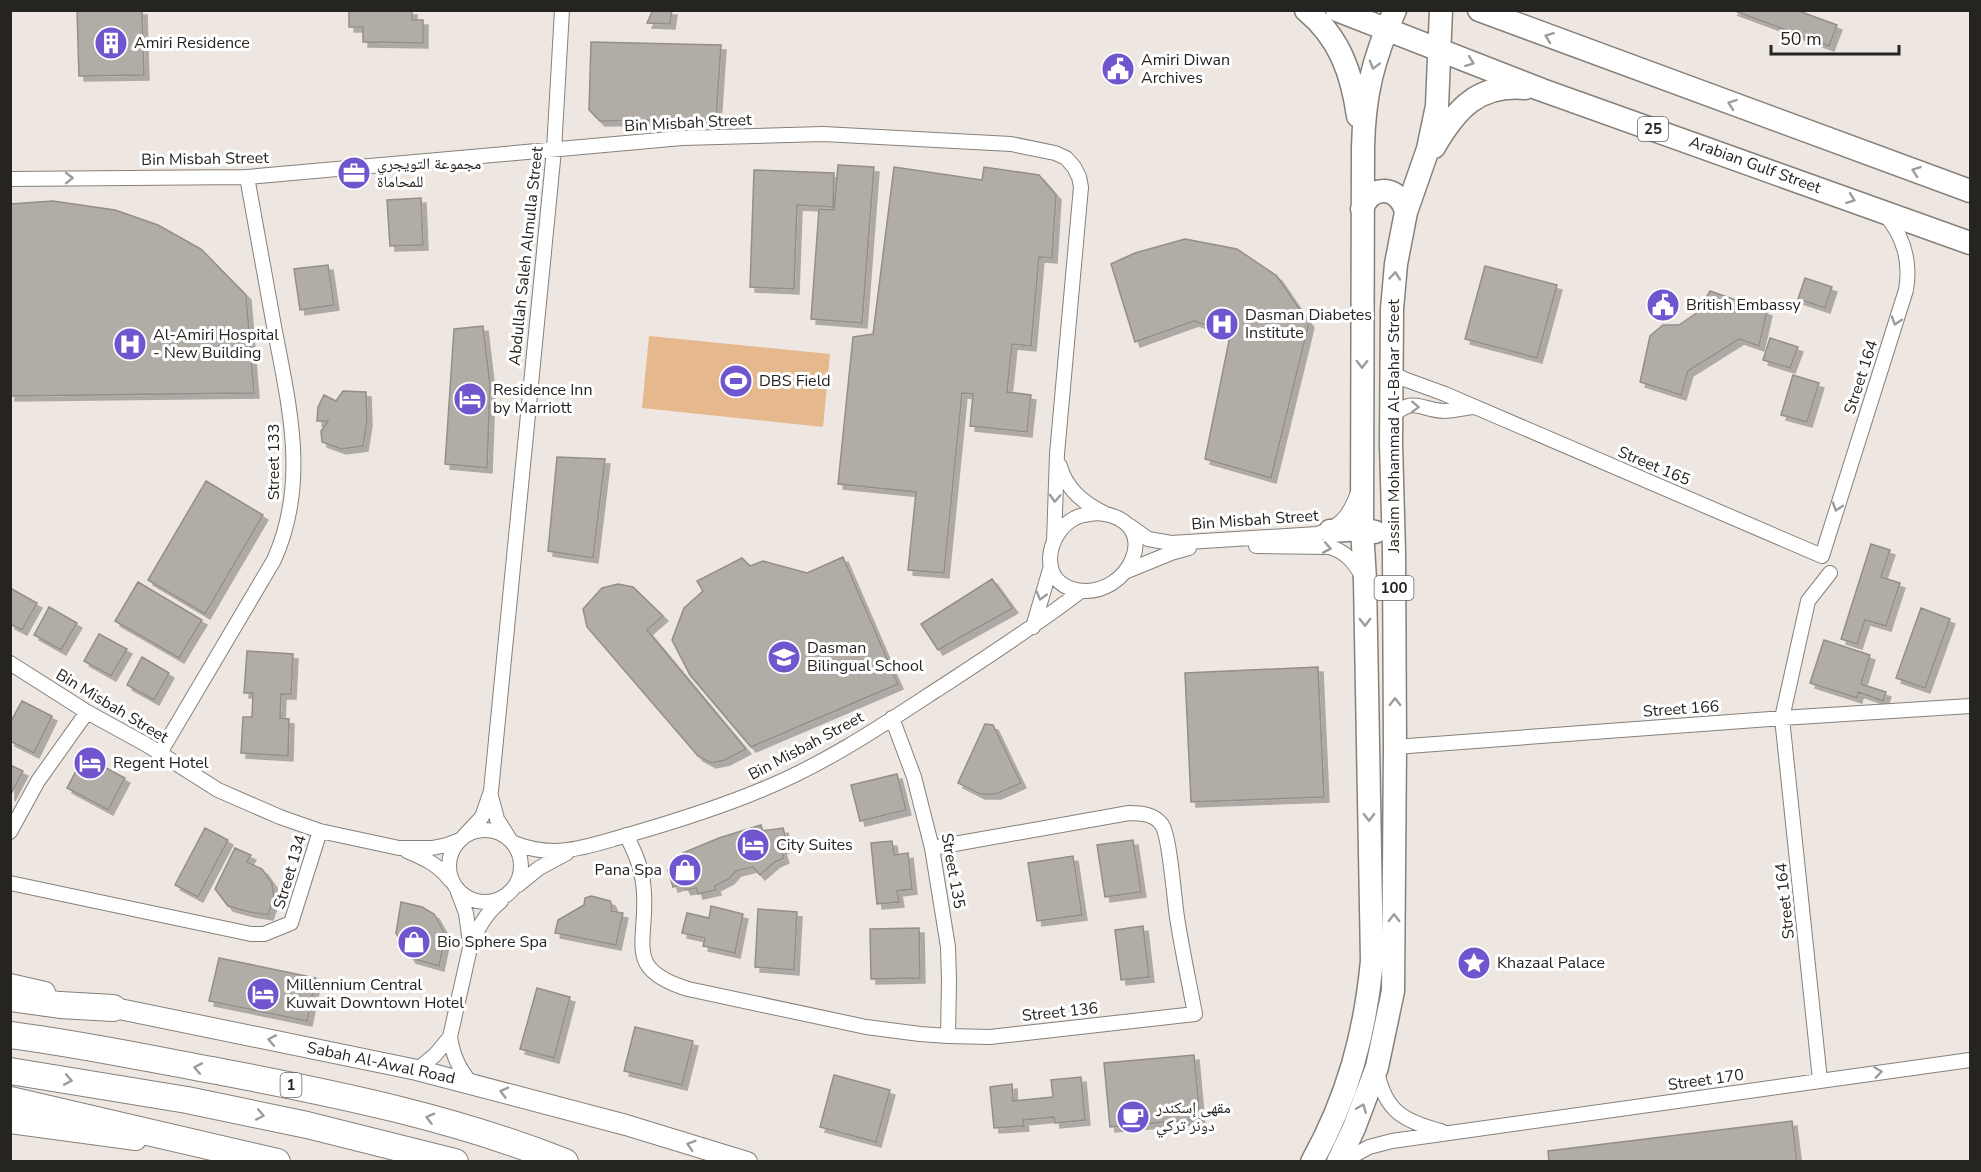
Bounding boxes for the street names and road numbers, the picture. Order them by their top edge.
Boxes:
street label: Bin Misbah Street [624,109,753,137]
road number: 25 [1638,117,1668,141]
street label: Arabian Gulf Street [1686,131,1824,199]
street label: Abdullah Saleh Almulla Street [504,145,548,367]
street label: Bin Misbah Street [141,147,269,171]
street label: Jassim Mohammad Al-Bahar Street [1383,299,1405,554]
street label: Street 164 [1839,337,1883,417]
street label: Street 133 [263,424,285,500]
street label: Street 165 [1614,441,1694,491]
street label: Bin Misbah Street [1191,505,1320,535]
road number: 100 [1374,576,1414,600]
street label: Bin Misbah Street [52,664,173,748]
street label: Street 166 [1642,695,1720,723]
street label: Bin Misbah Street [745,706,868,786]
street label: Street 135 [936,831,970,911]
street label: Street 134 [268,832,312,912]
street label: Street 164 [1770,861,1800,940]
street label: Street 136 [1021,997,1099,1027]
street label: Sabah Al-Awal Road [305,1037,457,1089]
street label: Street 170 [1667,1064,1745,1096]
road number: 1 [280,1073,302,1097]

